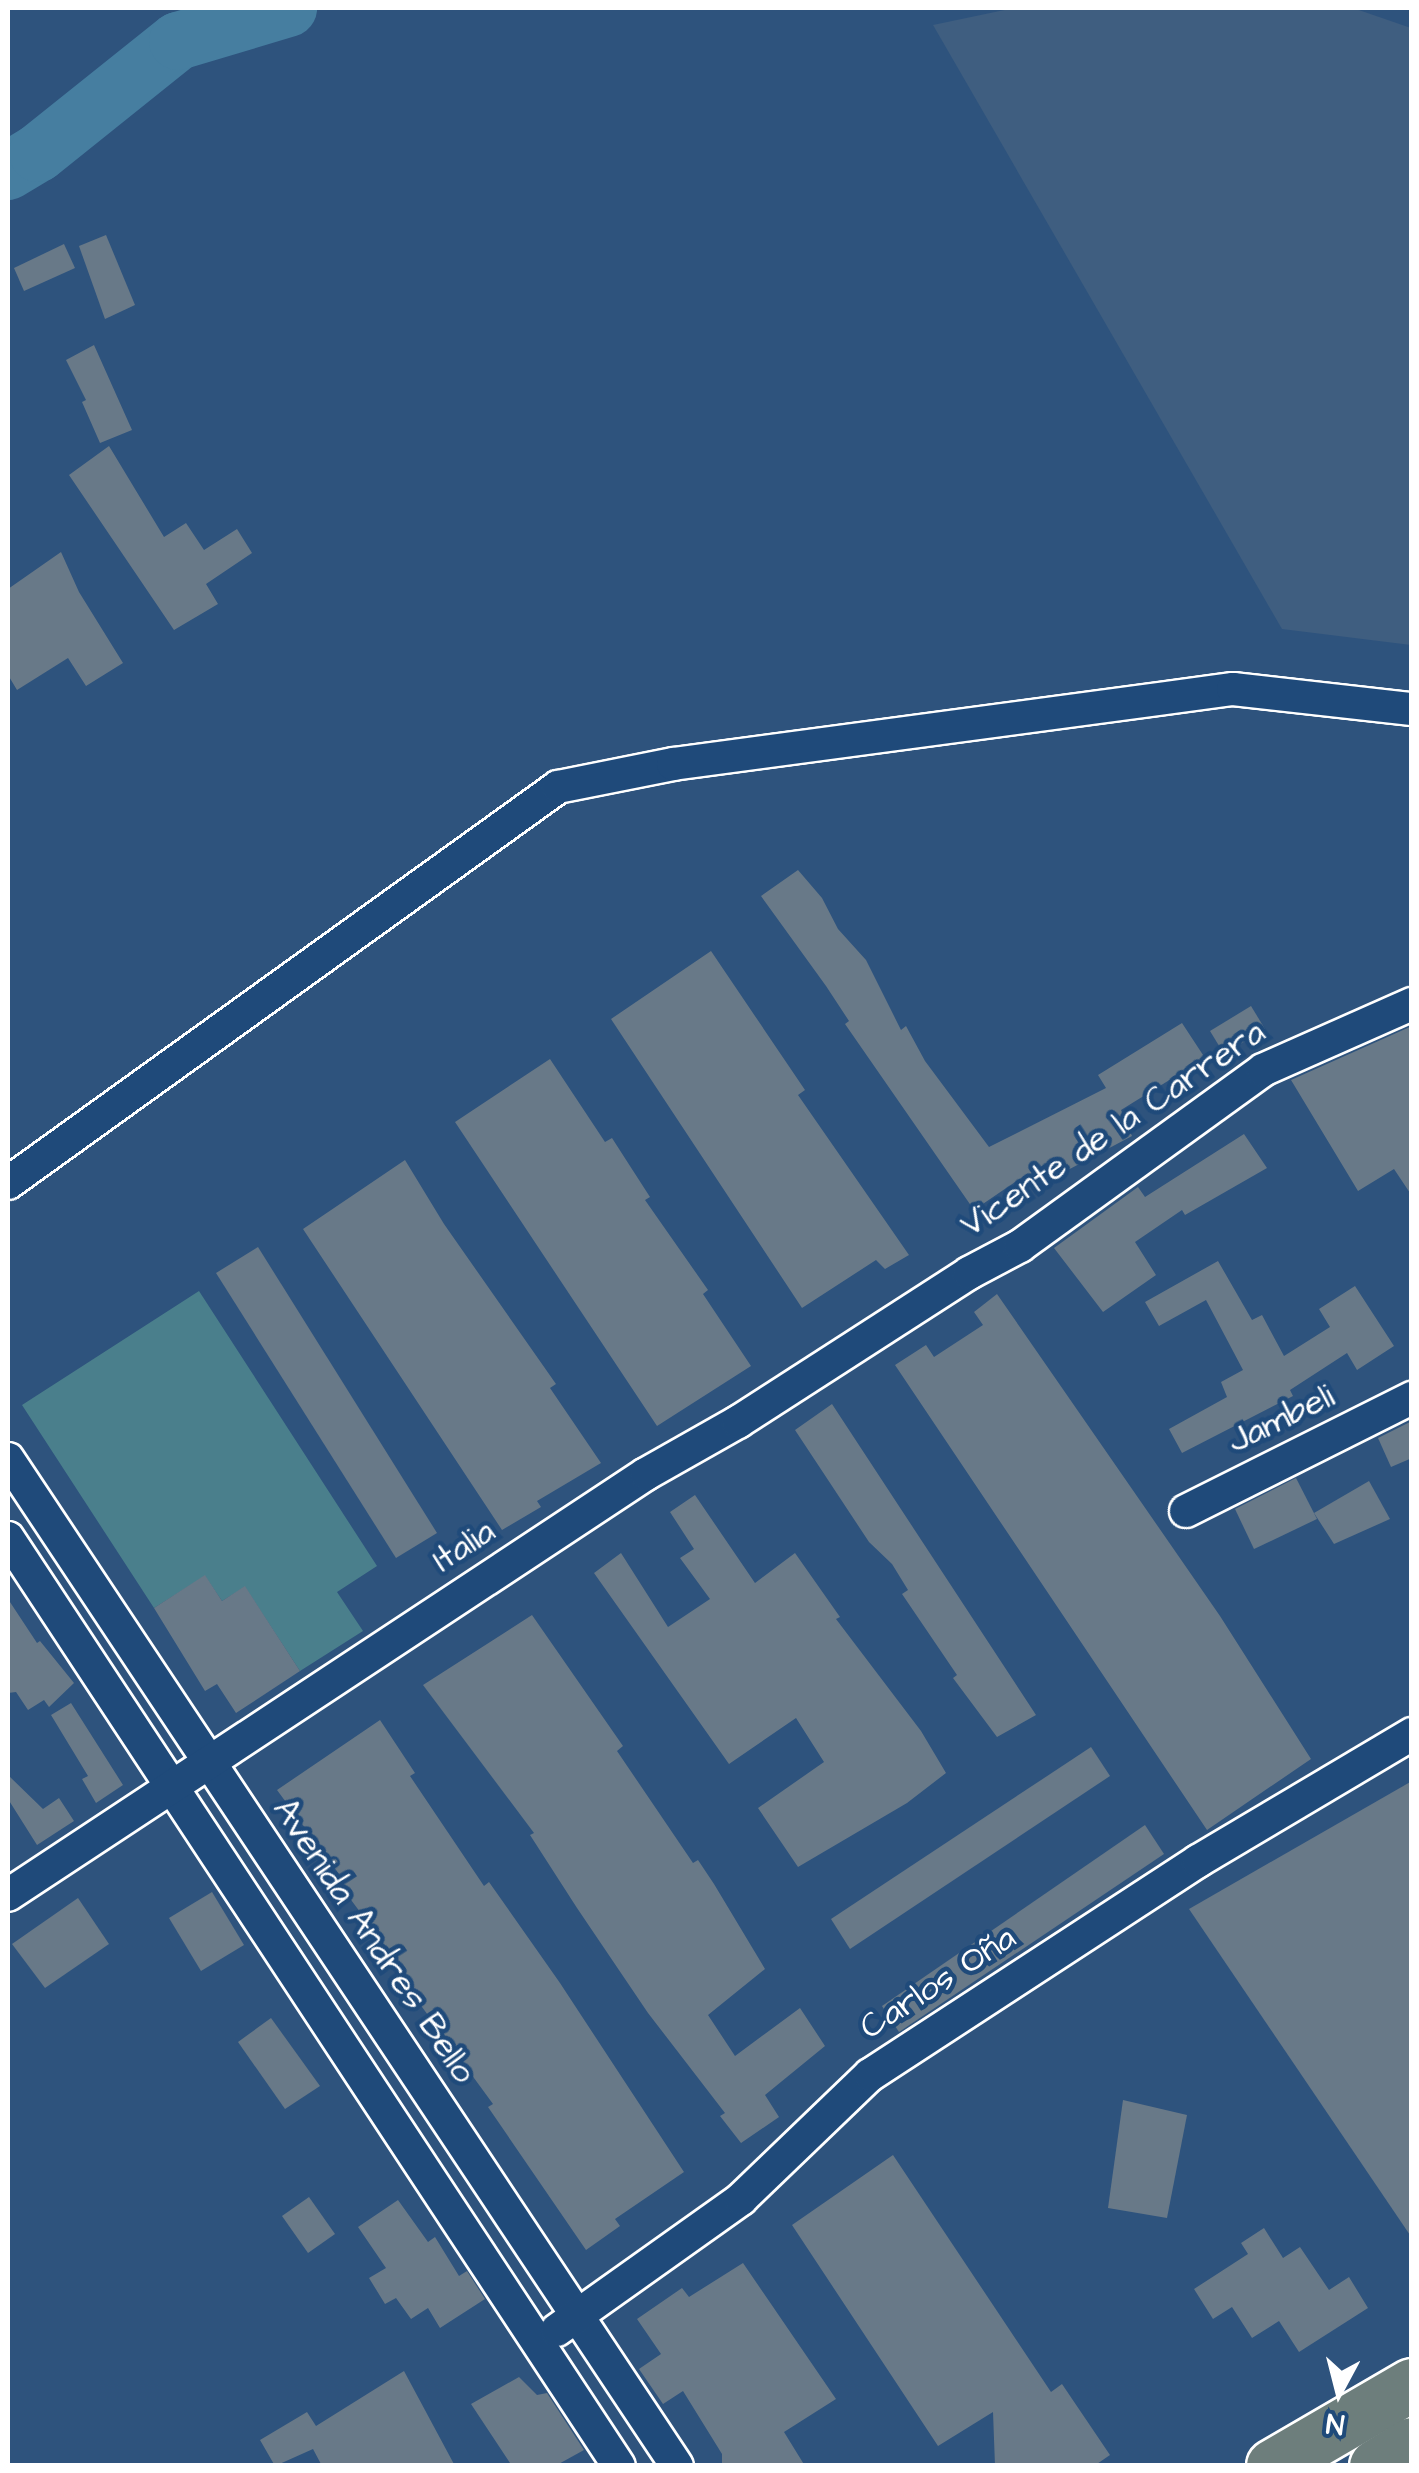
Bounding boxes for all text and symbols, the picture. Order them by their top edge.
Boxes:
street label: Vicente de la Carrera [953,1011,1273,1247]
street label: Jambeli [1221,1375,1341,1463]
street label: Italia [425,1510,503,1582]
street label: Avenida Andres Bello [263,1791,485,2091]
street label: Carlos Oña [852,1917,1024,2049]
north arrow [1289,2343,1389,2443]
text: N [1324,2403,1346,2444]

